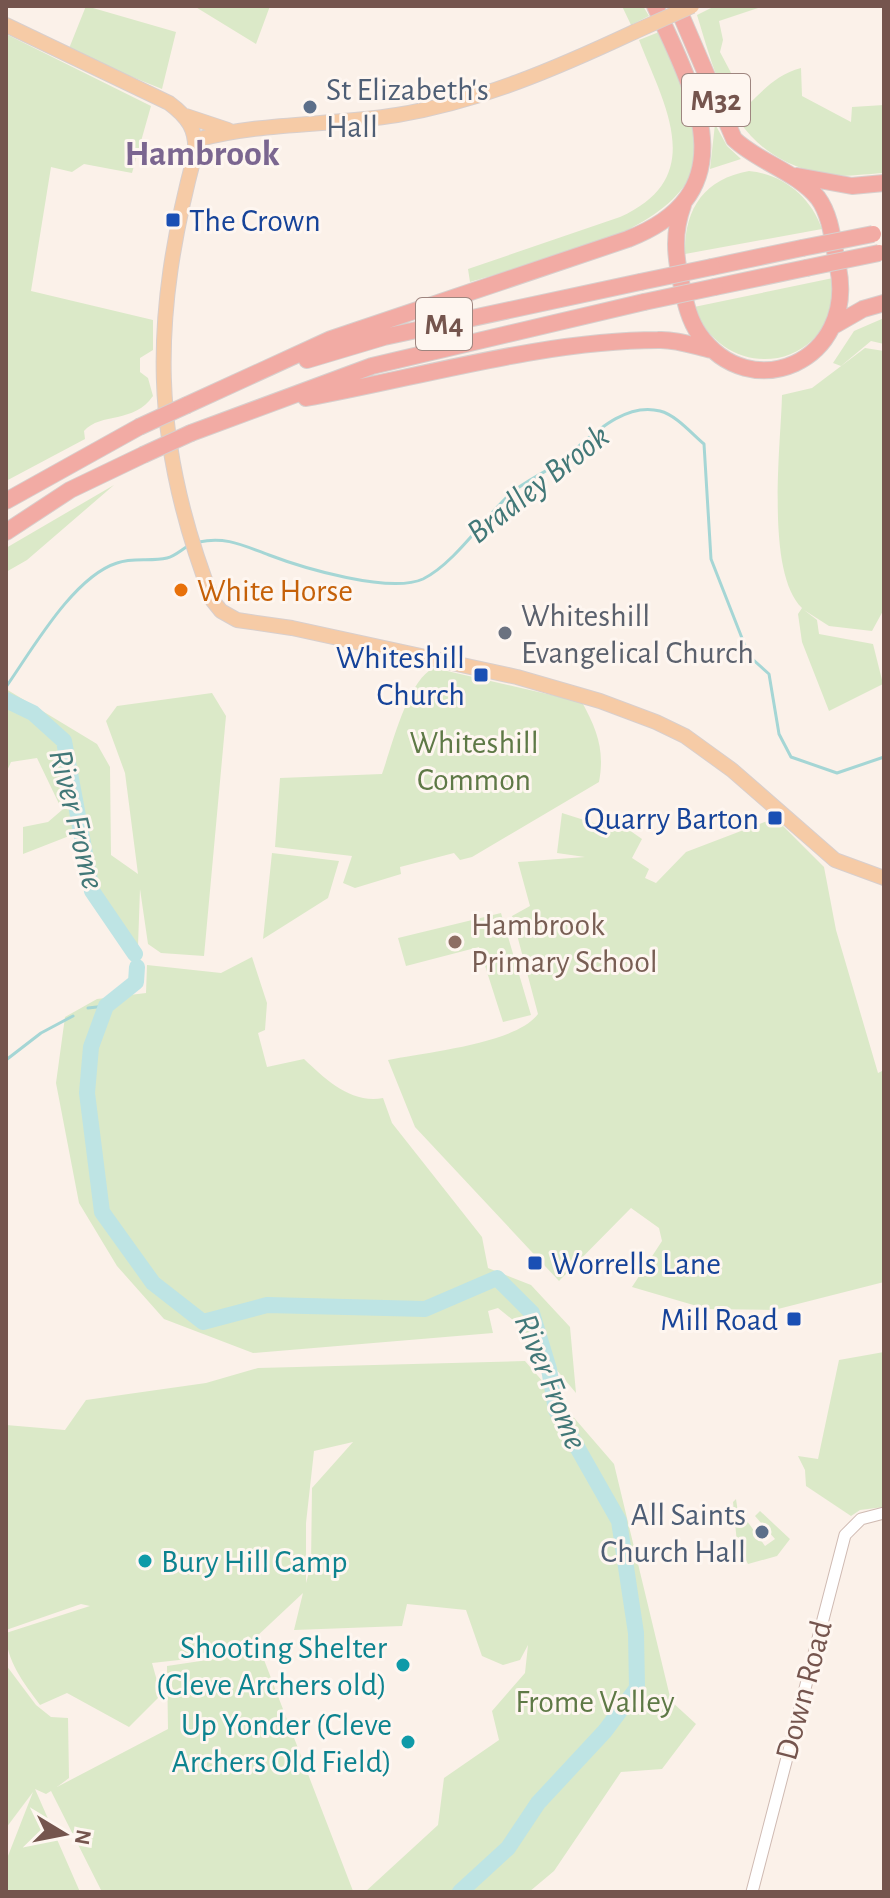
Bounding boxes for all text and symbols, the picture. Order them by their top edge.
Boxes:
place label: St Elizabeth's Hall [326,74,489,143]
road number: M32 [682,74,750,126]
marker: St Elizabeth's Hall [301,98,319,116]
district label: Hambrook [124,136,280,172]
place label: The Crown [189,205,321,237]
marker: The Crown [164,211,182,229]
road number: M4 [416,298,472,350]
water label: Bradley Brook [461,419,616,550]
place label: White Horse [197,575,353,607]
marker: White Horse [172,581,190,599]
place label: Whiteshill Evangelical Church [521,600,754,669]
marker: Whiteshill Evangelical Church [496,624,514,642]
place label: Whiteshill Church [336,642,465,711]
marker: Whiteshill Church [472,666,490,684]
park label: Whiteshill Common [409,727,539,796]
water label: River Frome [42,746,110,893]
place label: Quarry Barton [584,803,759,835]
marker: Quarry Barton [766,809,784,827]
place label: Hambrook Primary School [471,909,658,978]
marker: Hambrook Primary School [446,933,464,951]
place label: Worrells Lane [551,1248,721,1280]
marker: Worrells Lane [526,1254,544,1272]
place label: Mill Road [660,1304,778,1336]
water label: River Frome [508,1309,593,1454]
marker: Mill Road [785,1310,803,1328]
place label: All Saints Church Hall [600,1499,746,1568]
marker: All Saints Church Hall [753,1523,771,1541]
place label: Bury Hill Camp [161,1546,348,1578]
marker: Bury Hill Camp [136,1552,154,1570]
street label: Down Road [770,1617,838,1763]
place label: Shooting Shelter (Cleve Archers old) [156,1632,388,1701]
marker: Shooting Shelter (Cleve Archers old) [394,1656,412,1674]
park label: Frome Valley [515,1686,675,1718]
place label: Up Yonder (Cleve Archers Old Field) [172,1709,392,1778]
marker: Up Yonder (Cleve Archers Old Field) [399,1733,417,1751]
north arrow [24,1794,104,1874]
text: N [71,1828,95,1847]

